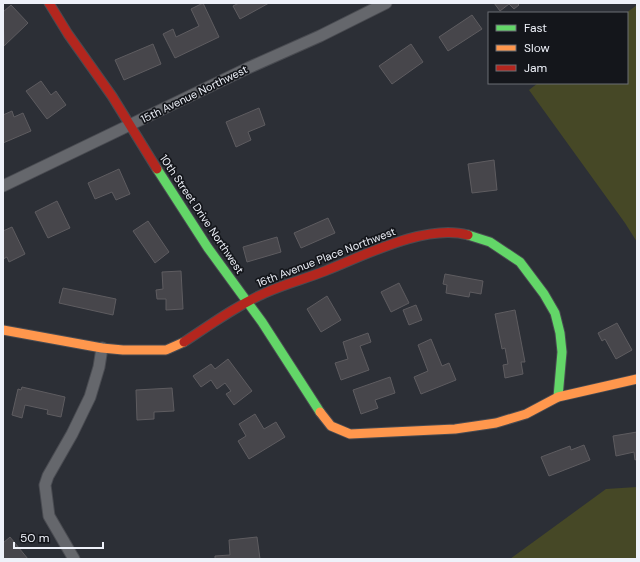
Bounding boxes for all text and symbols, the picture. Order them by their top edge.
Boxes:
legend [488,12,628,84]
text: Fast [524,20,547,36]
text: Slow [524,40,550,56]
text: Jam [524,60,547,76]
street label: 15th Avenue Northwest [138,62,250,126]
street label: 10th Street Drive Northwest [157,152,247,276]
street label: 16th Avenue Place Northwest [255,224,397,290]
scale bar [14,524,103,550]
text: 50 m [20,530,49,546]

